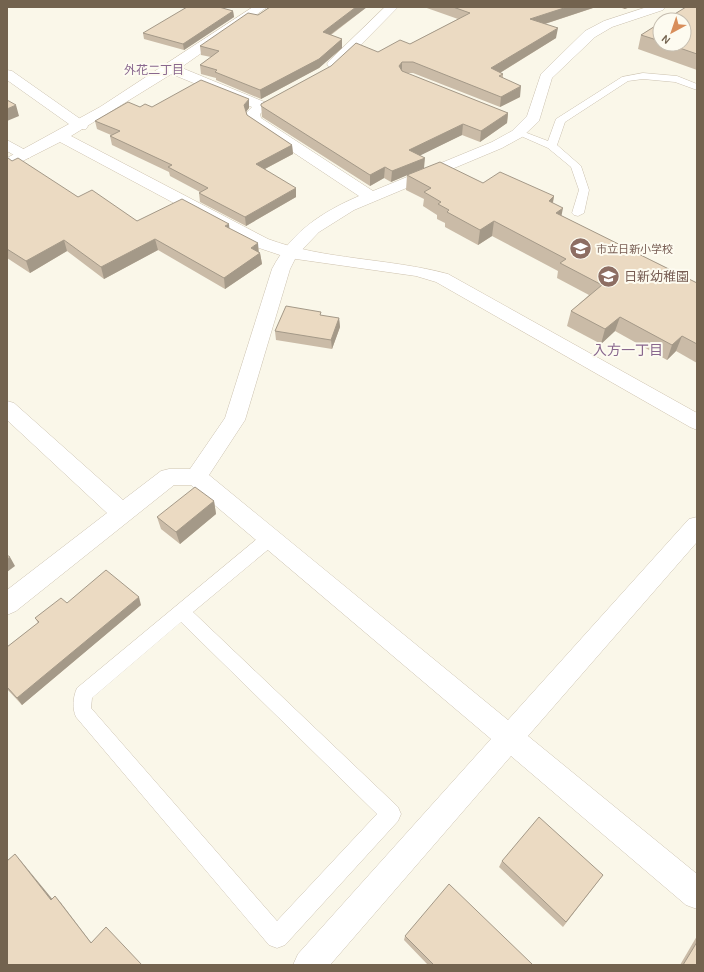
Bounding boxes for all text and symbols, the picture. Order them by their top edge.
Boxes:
north arrow [652,12,692,52]
text: N [659,32,673,47]
district label: 外花二丁目 [124,63,184,77]
school or university icon: 市立日新小学校 [568,236,594,262]
place label: 市立日新小学校 [596,243,673,256]
school or university icon: 日新幼稚園 [596,263,622,289]
place label: 日新幼稚園 [624,269,689,284]
district label: 入方一丁目 [593,342,663,359]

